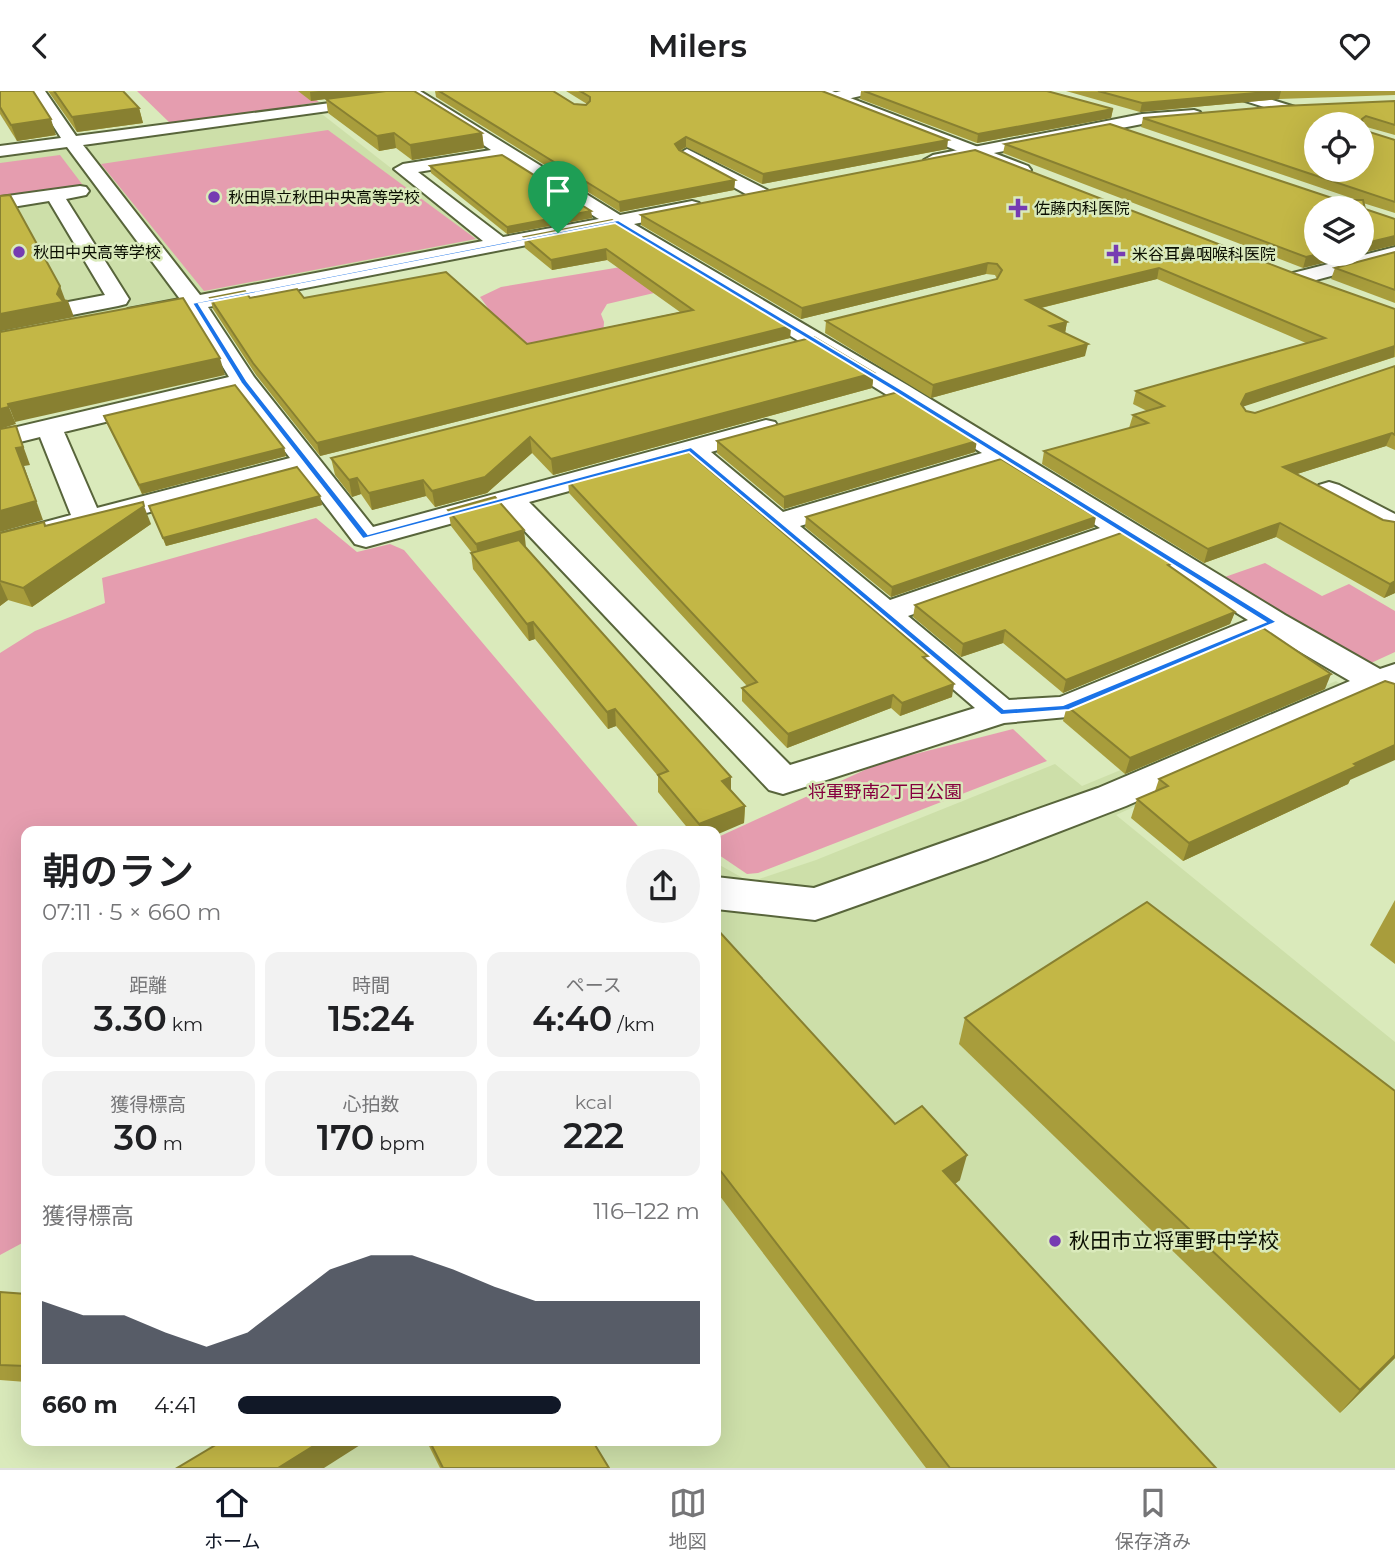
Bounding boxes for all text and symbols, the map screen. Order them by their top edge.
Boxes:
text: Milers [648,26,747,65]
icon: back [21,27,59,65]
icon: heart [1336,27,1374,65]
map controls [1304,112,1374,266]
button: locate [1304,112,1374,182]
pin [528,161,588,233]
icon: arrive [539,172,577,210]
place label: 秋田県立秋田中央高等学校 [228,188,420,207]
marker: 秋田県立秋田中央高等学校 [206,189,222,205]
button: layers [1304,196,1374,266]
marker: 佐藤内科医院 [1008,198,1028,218]
place label: 佐藤内科医院 [1034,199,1130,218]
place label: 秋田中央高等学校 [33,243,161,262]
marker: 秋田中央高等学校 [11,244,27,260]
marker: 米谷耳鼻咽喉科医院 [1106,244,1126,264]
place label: 米谷耳鼻咽喉科医院 [1132,245,1276,264]
park label: 将軍野南2丁目公園 [808,781,962,803]
text: 朝のラン [42,848,194,895]
button: share [626,849,700,923]
text: 07:11 · 5 × 660 m [42,898,221,926]
text: 距離 [129,974,167,997]
text: 時間 [352,974,390,997]
text: ペース [566,974,622,997]
text: 3.30 [94,997,167,1040]
text: 15:24 [328,997,414,1040]
text: 4:40 [532,997,612,1040]
text: km [167,1013,203,1036]
text: /km [612,1013,655,1036]
text: kcal [575,1091,613,1114]
text: 獲得標高 [110,1093,186,1116]
text: 心拍数 [342,1093,400,1116]
text: 222 [563,1114,624,1157]
text: 30 [114,1116,158,1159]
text: 170 [317,1116,374,1159]
text: m [158,1132,183,1155]
text: bpm [374,1132,425,1155]
text: 116–122 m [593,1197,700,1225]
text: 獲得標高 [42,1202,134,1230]
place label: 秋田市立将軍野中学校 [1069,1228,1279,1253]
marker: 秋田市立将軍野中学校 [1047,1233,1063,1249]
text: 660 m [42,1391,118,1419]
text: 4:41 [154,1391,197,1419]
tab: ホーム [204,1484,261,1553]
tab: 地図 [669,1484,707,1553]
tab: 保存済み [1115,1484,1191,1553]

